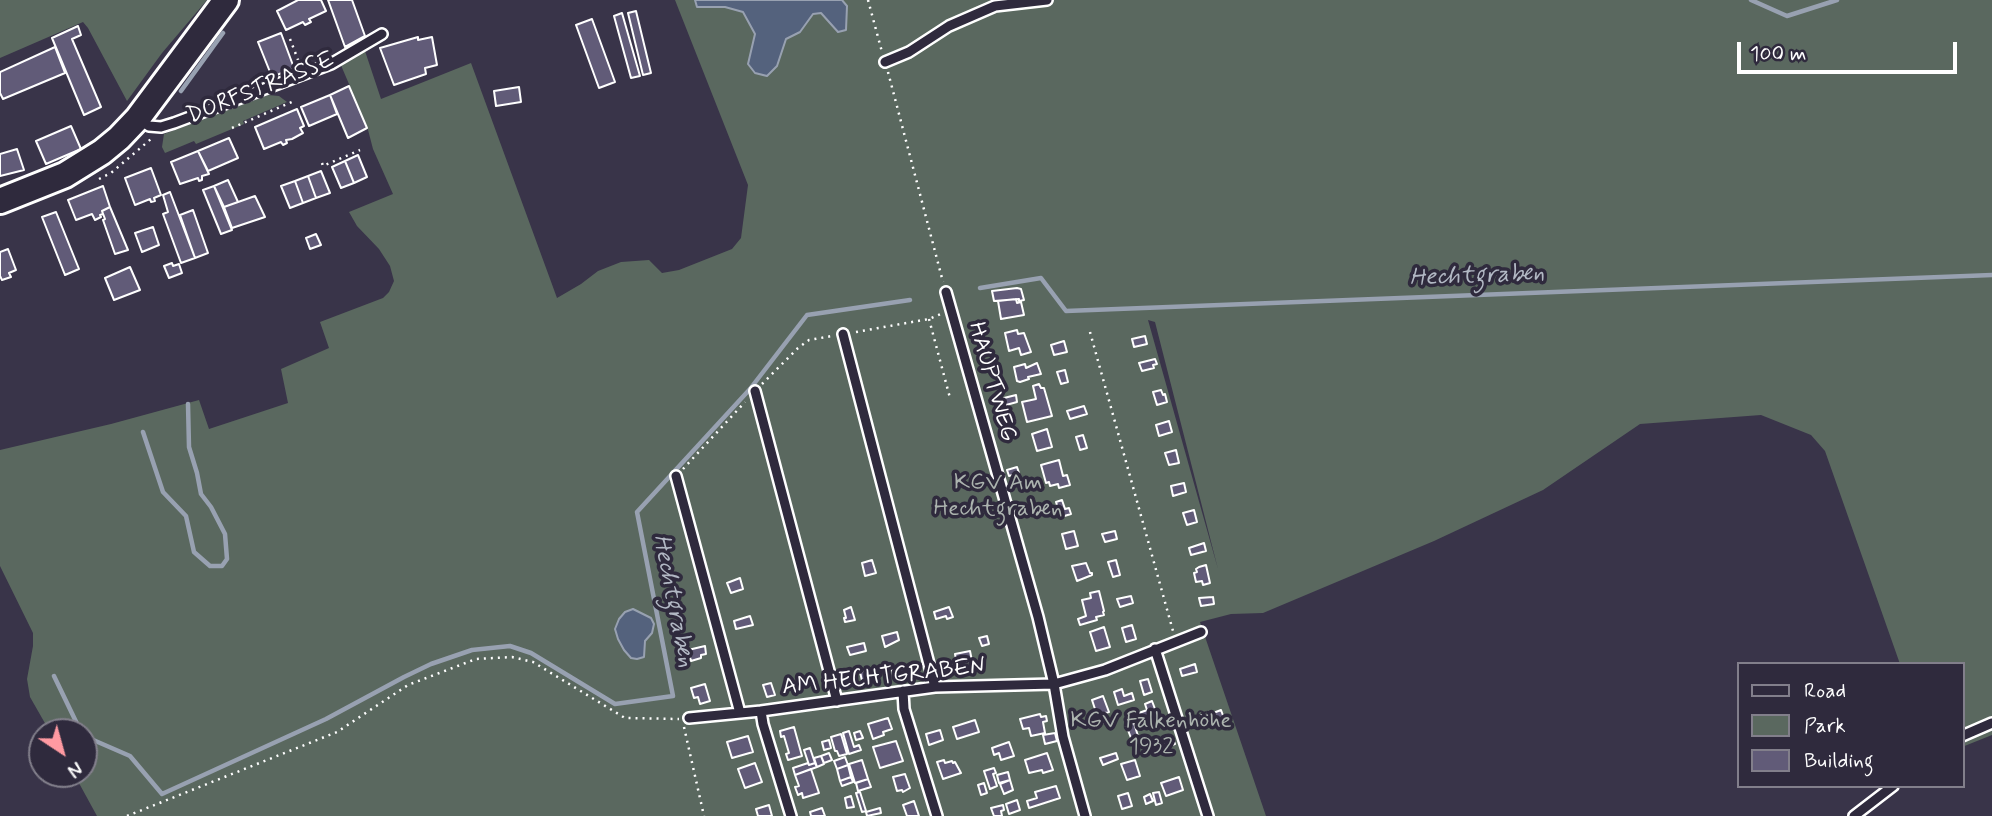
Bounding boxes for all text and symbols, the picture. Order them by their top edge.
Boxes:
scale bar [1740,28,1960,72]
text: 100 m [1750,40,1806,68]
street label: DORFSTRASSE [183,47,339,131]
water label: Hechtgraben [1409,260,1545,294]
street label: HAUPTWEG [961,319,1021,445]
park label: KGV Am Hechtgraben [933,470,1063,524]
water label: Hechtgraben [645,532,699,670]
street label: AM HECHTGRABEN [781,654,987,702]
legend [1736,662,1964,788]
text: Road [1804,677,1846,705]
park label: KGV Falkenhöhe 1932 [1070,708,1232,762]
text: Park [1804,712,1846,740]
north arrow [28,718,98,788]
text: Building [1804,747,1874,775]
text: N [62,755,87,783]

